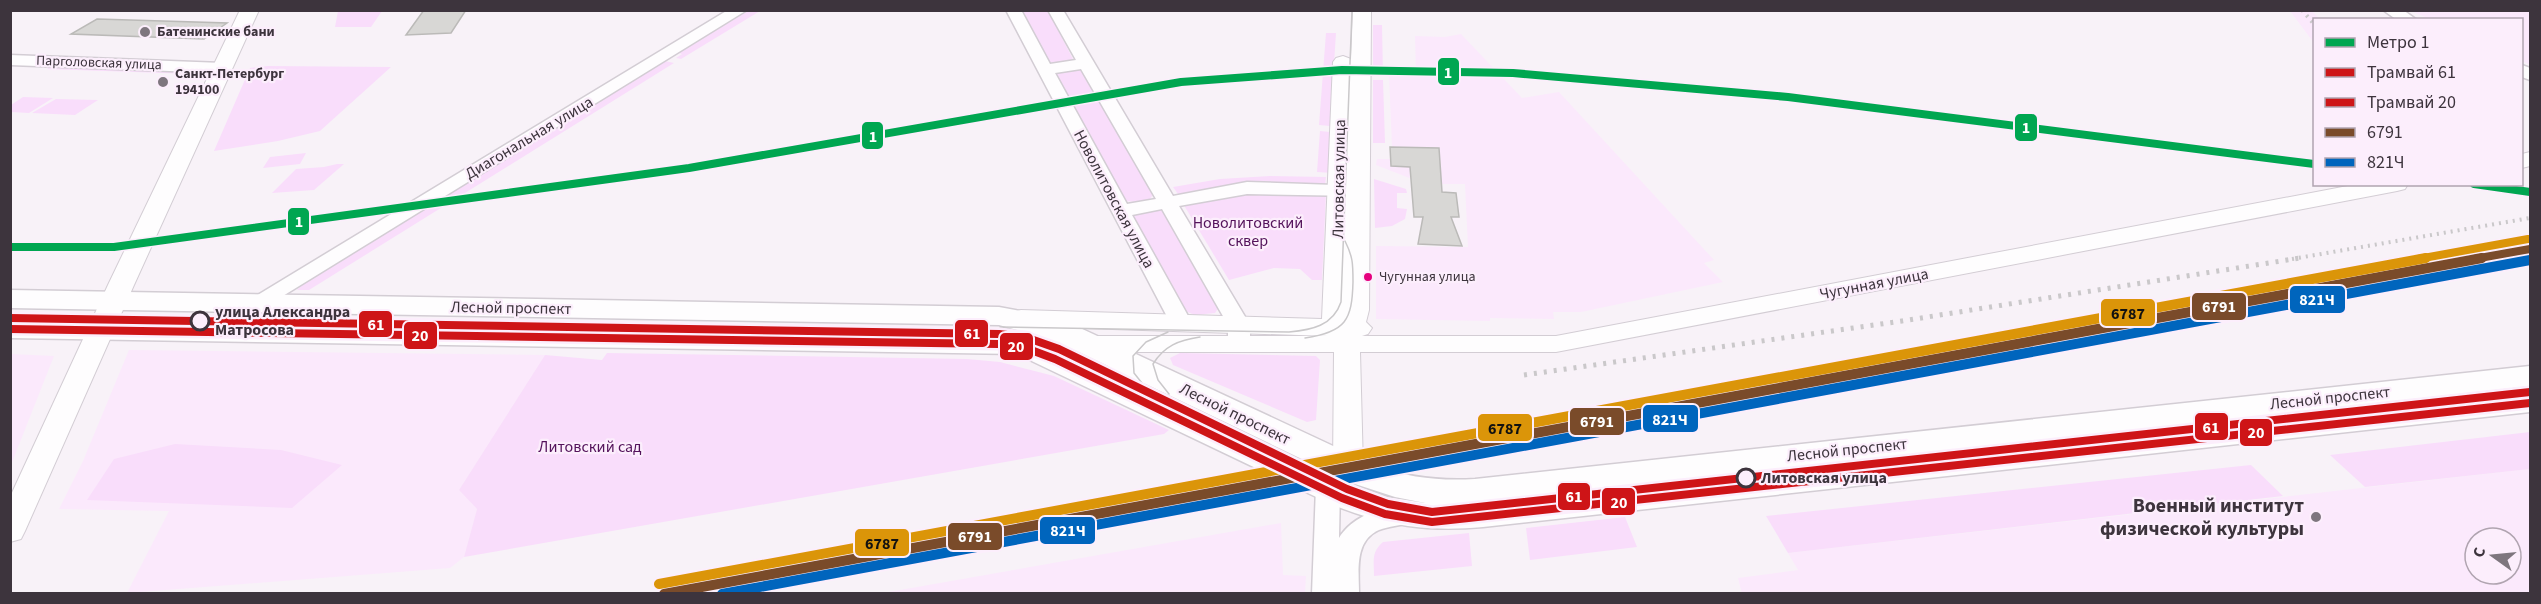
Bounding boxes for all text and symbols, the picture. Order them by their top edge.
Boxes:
legend [2313,18,2523,186]
place label: Батенинские бани [157,22,275,42]
marker: Батенинские бани [138,25,152,39]
text: Метро 1 [2367,30,2429,55]
street label: Парголовская улица [36,51,162,75]
line badge: 1 [1437,57,1460,86]
text: Трамвай 61 [2367,60,2456,85]
text: 1 [1444,62,1452,84]
place label: Санкт-Петербург 194100 [175,64,284,100]
marker: Санкт-Петербург 194100 [156,75,170,89]
text: Трамвай 20 [2367,90,2456,115]
street label: Диагональная улица [461,91,597,185]
line badge: 1 [2014,113,2038,142]
text: 1 [2022,117,2030,139]
street label: Литовская улица [1327,119,1351,239]
text: 6791 [2367,120,2403,145]
line badge: 1 [861,121,884,150]
text: 1 [869,126,877,148]
street label: Новолитовская улица [1068,126,1160,272]
text: 821Ч [2367,150,2405,175]
line badge: 1 [287,207,310,236]
text: 1 [295,211,303,233]
park label: Новолитовский сквер [1193,212,1303,252]
street label: Чугунная улица [1818,263,1930,305]
place label: Чугунная улица [1379,267,1476,287]
marker: Чугунная улица [1362,271,1374,283]
line badge: 821Ч [2289,285,2346,314]
text: 821Ч [2299,289,2335,311]
line badge: 6791 [2191,292,2247,321]
street label: Лесной проспект [450,296,572,320]
text: 6791 [2202,296,2236,318]
line badge: 6787 [2100,298,2156,327]
place label: улица Александра Матросова [215,301,350,341]
text: 6787 [2111,303,2145,325]
line badge: 61 [358,310,393,338]
marker: улица Александра Матросова [190,311,210,331]
text: 61 [368,314,384,336]
line badge: 61 [954,319,989,348]
line badge: 20 [403,321,438,350]
text: 61 [964,323,980,345]
text: 20 [412,325,428,347]
line badge: 20 [999,332,1034,361]
text: 20 [1008,336,1024,358]
street label: Лесной проспект [1176,378,1294,450]
street label: Лесной проспект [2269,381,2391,415]
line badge: 821Ч [1642,404,1699,433]
line badge: 6791 [1569,407,1625,436]
text: 821Ч [1652,409,1688,431]
text: 6791 [1580,411,1614,433]
line badge: 61 [2194,412,2229,441]
line badge: 6787 [1477,413,1533,442]
text: 61 [2203,417,2219,439]
text: 6787 [1488,418,1522,440]
line badge: 20 [2239,418,2273,447]
text: 20 [2248,422,2264,444]
street label: Лесной проспект [1786,433,1908,467]
park label: Литовский сад [538,436,642,458]
place label: Литовская улица [1760,467,1887,489]
marker: Литовская улица [1736,468,1756,488]
line badge: 61 [1557,482,1591,511]
text: 61 [1566,486,1582,508]
line badge: 20 [1601,487,1636,516]
text: 20 [1611,492,1627,514]
place label: Военный институт физической культуры [2100,492,2304,543]
marker: Военный институт физической культуры [2309,510,2323,524]
line badge: 821Ч [1039,516,1096,545]
text: 821Ч [1050,520,1086,542]
line badge: 6791 [947,522,1003,551]
text: 6791 [958,526,992,548]
north arrow [2463,526,2523,586]
line badge: 6787 [854,528,910,557]
text: 6787 [865,533,899,555]
text: С [2468,545,2491,560]

